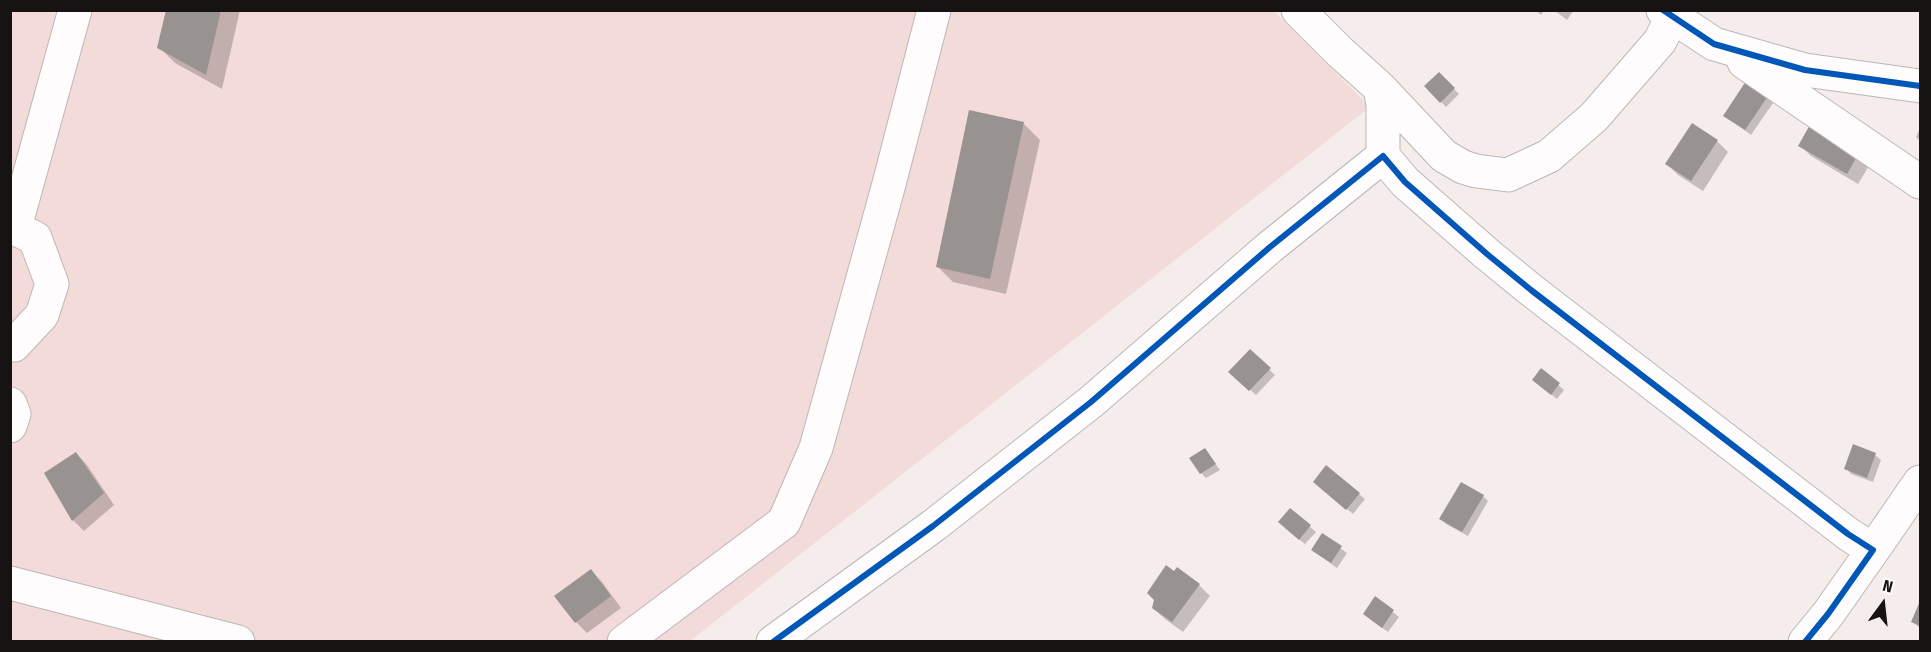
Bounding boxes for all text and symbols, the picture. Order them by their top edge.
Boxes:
north arrow [1853,574,1913,634]
text: N [1881,576,1895,597]

